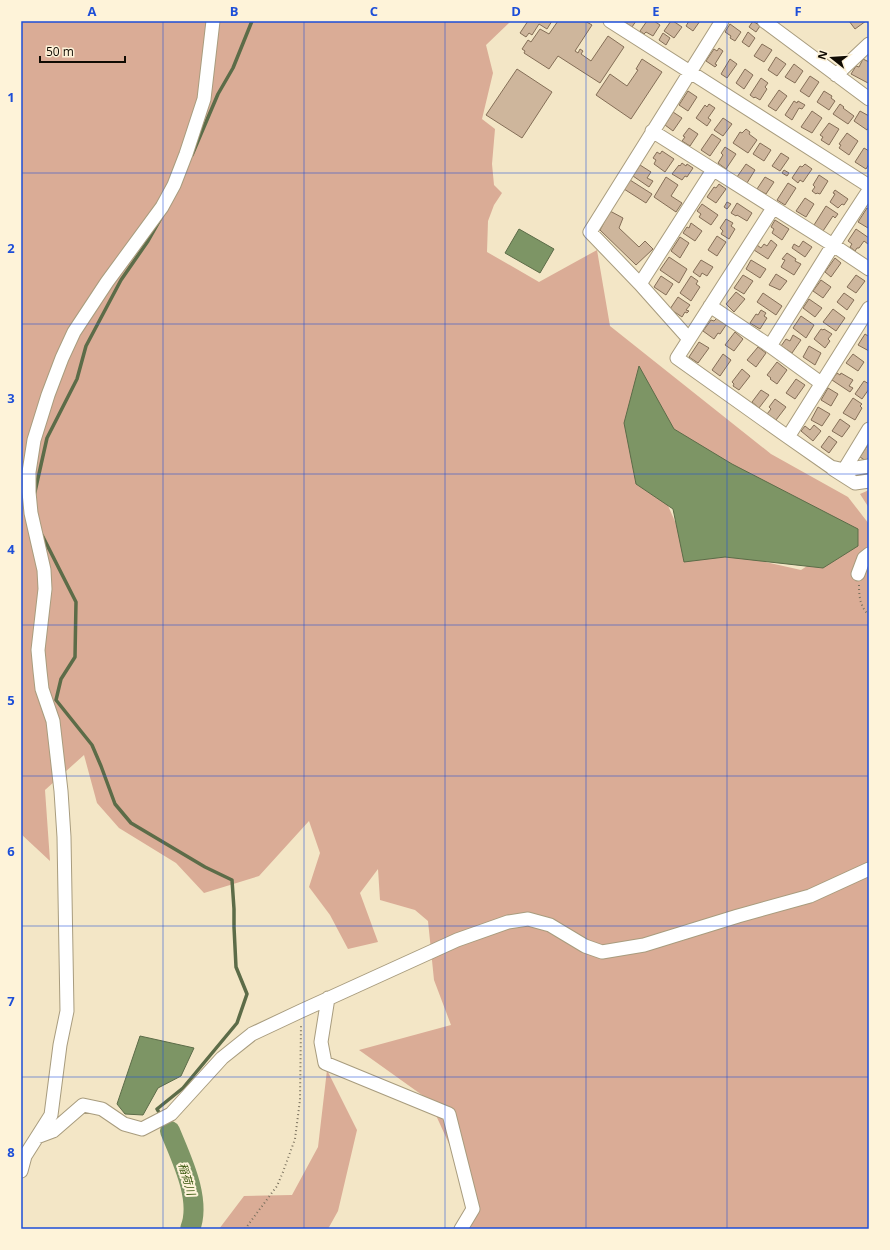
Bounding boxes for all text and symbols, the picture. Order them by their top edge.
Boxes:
text: A [88,2,97,20]
text: B [230,2,239,20]
text: C [370,2,378,20]
text: D [511,2,521,20]
text: E [652,2,660,20]
text: F [794,2,802,20]
scale bar [40,38,125,64]
north arrow [812,38,852,78]
text: 50 m [46,43,74,60]
text: N [813,48,830,61]
text: 1 [7,88,15,106]
text: 2 [7,239,15,257]
text: 3 [7,389,15,407]
text: 4 [7,540,15,558]
text: 5 [7,691,15,709]
text: 6 [7,842,15,860]
text: 7 [7,992,15,1010]
text: 8 [7,1143,15,1161]
water label: 稲荷川 [176,1161,200,1198]

